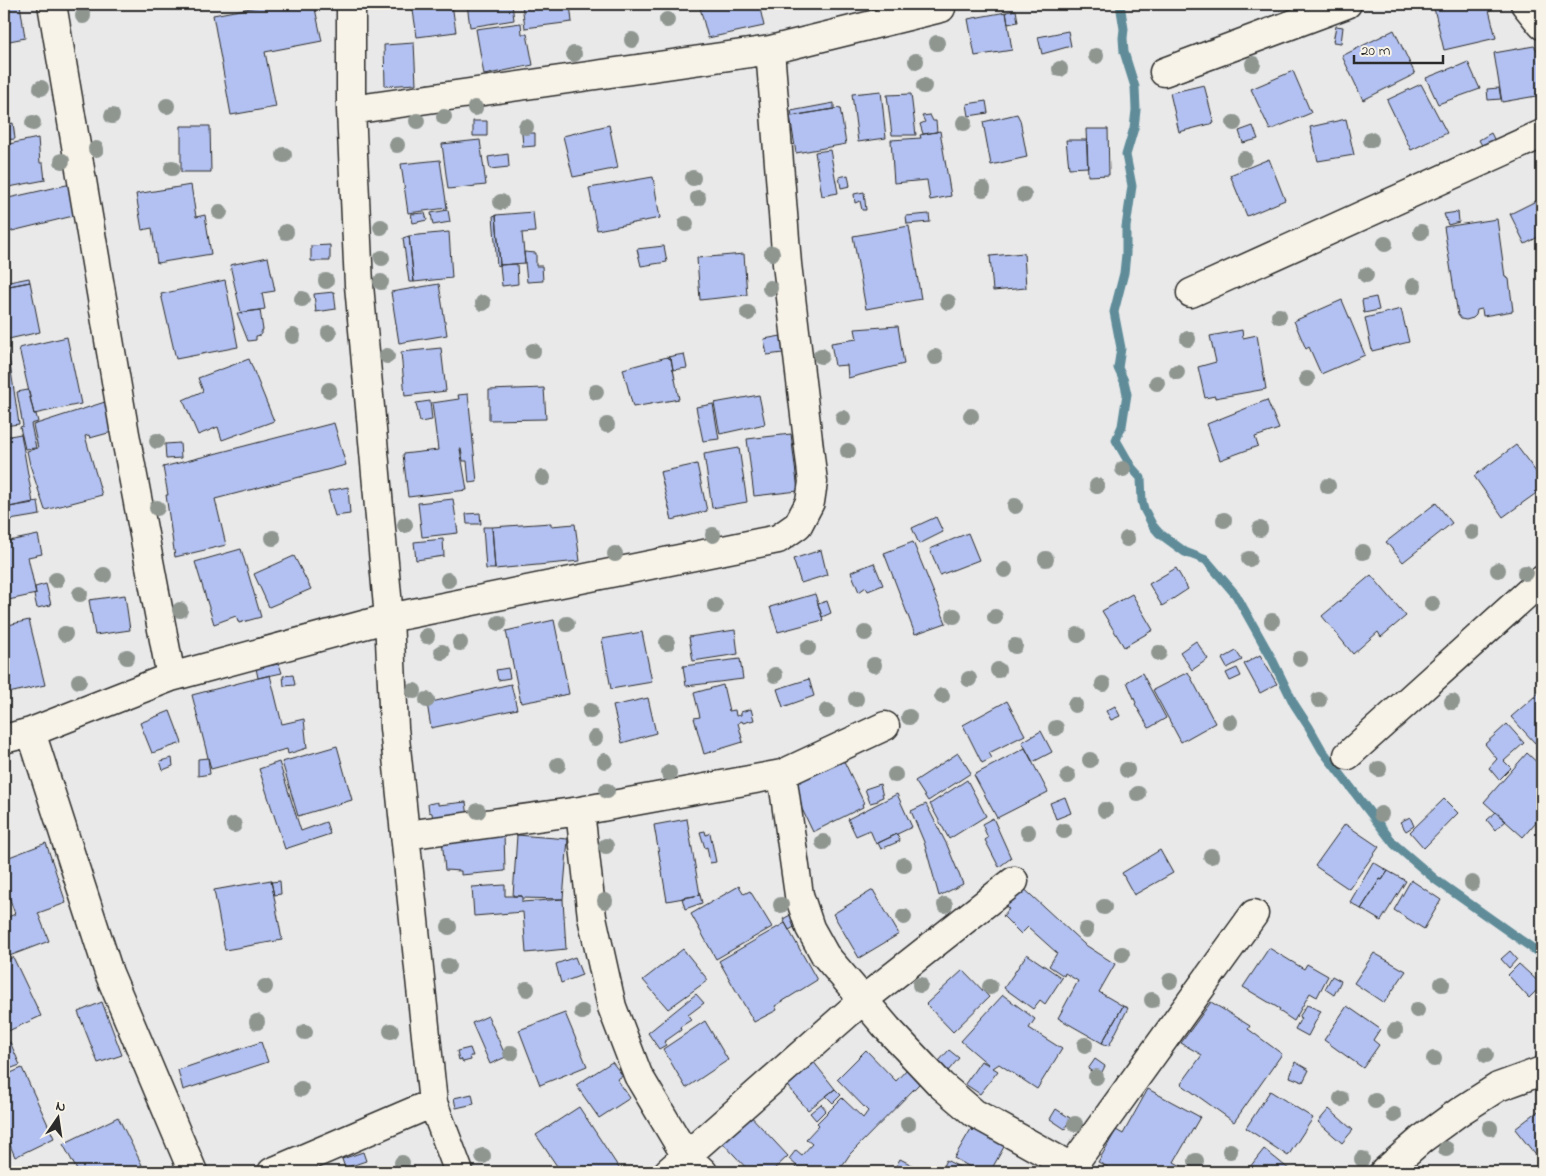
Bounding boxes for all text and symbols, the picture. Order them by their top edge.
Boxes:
scale bar [1354,32,1442,64]
text: 20 m [1361,40,1391,62]
north arrow [32,1094,82,1144]
text: N [54,1096,68,1118]

